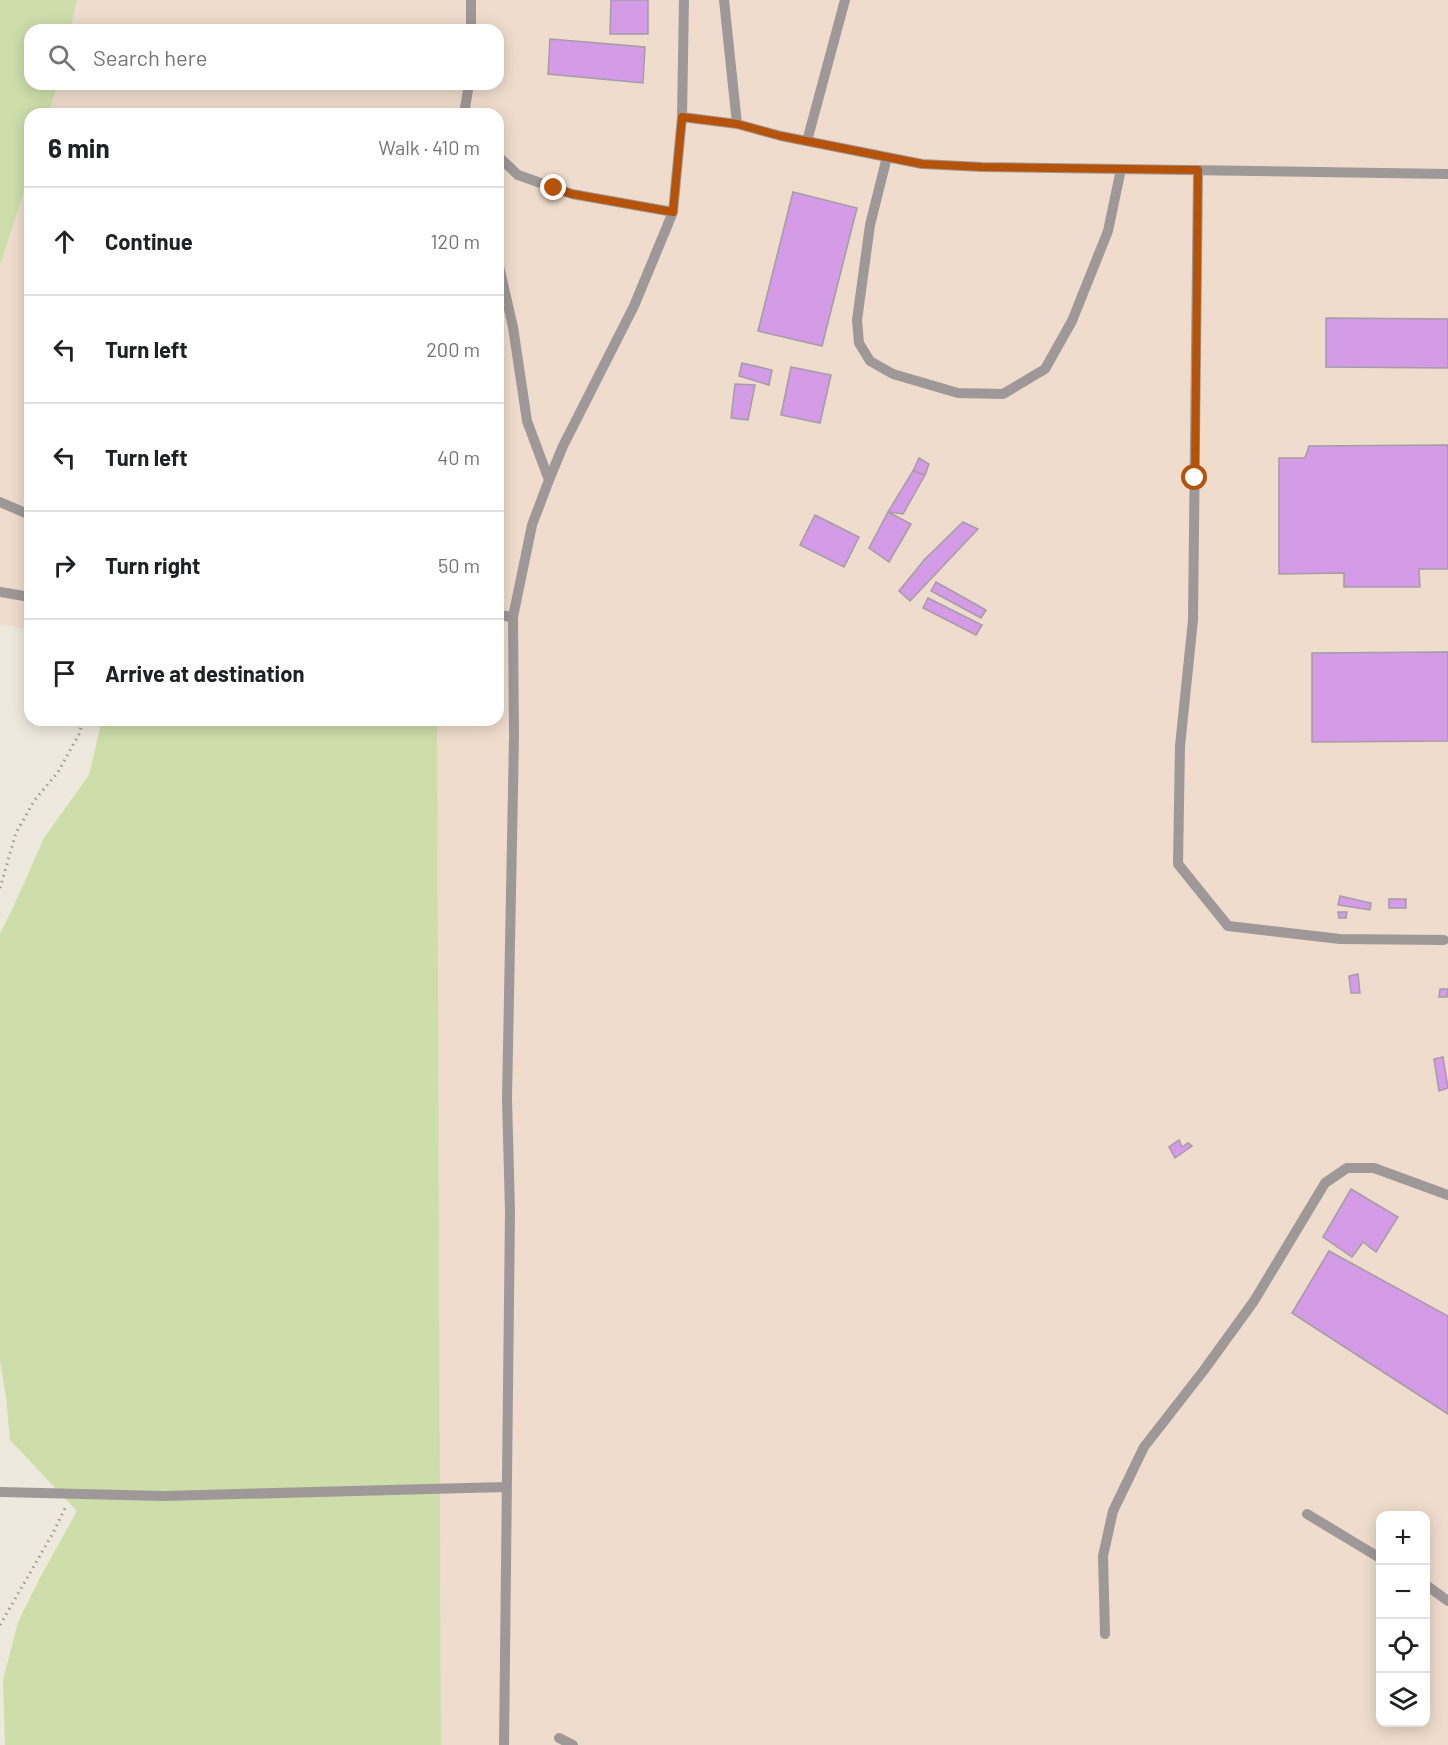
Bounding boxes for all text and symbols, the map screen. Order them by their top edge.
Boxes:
search box [24,24,504,90]
icon: search [45,41,78,74]
text: Search here [93,44,207,70]
text: 6 min [48,132,110,163]
text: Walk · 410 m [378,135,480,159]
route end [540,174,566,200]
icon: ahead [48,225,81,258]
text: Continue [105,228,193,254]
text: 120 m [430,229,480,253]
icon: left [48,333,81,366]
text: Turn left [105,336,188,362]
text: 200 m [426,337,480,361]
icon: left [48,441,81,474]
text: Turn left [105,444,188,470]
text: 40 m [437,445,480,469]
route start [1181,464,1207,490]
icon: right [48,549,81,582]
text: Turn right [105,552,200,578]
text: 50 m [438,553,480,577]
icon: arrive [48,657,81,690]
text: Arrive at destination [105,660,304,686]
map controls [1376,1511,1430,1727]
button: + [1376,1511,1430,1565]
button: − [1376,1565,1430,1619]
button: locate [1376,1619,1430,1673]
button: layers [1376,1673,1430,1727]

